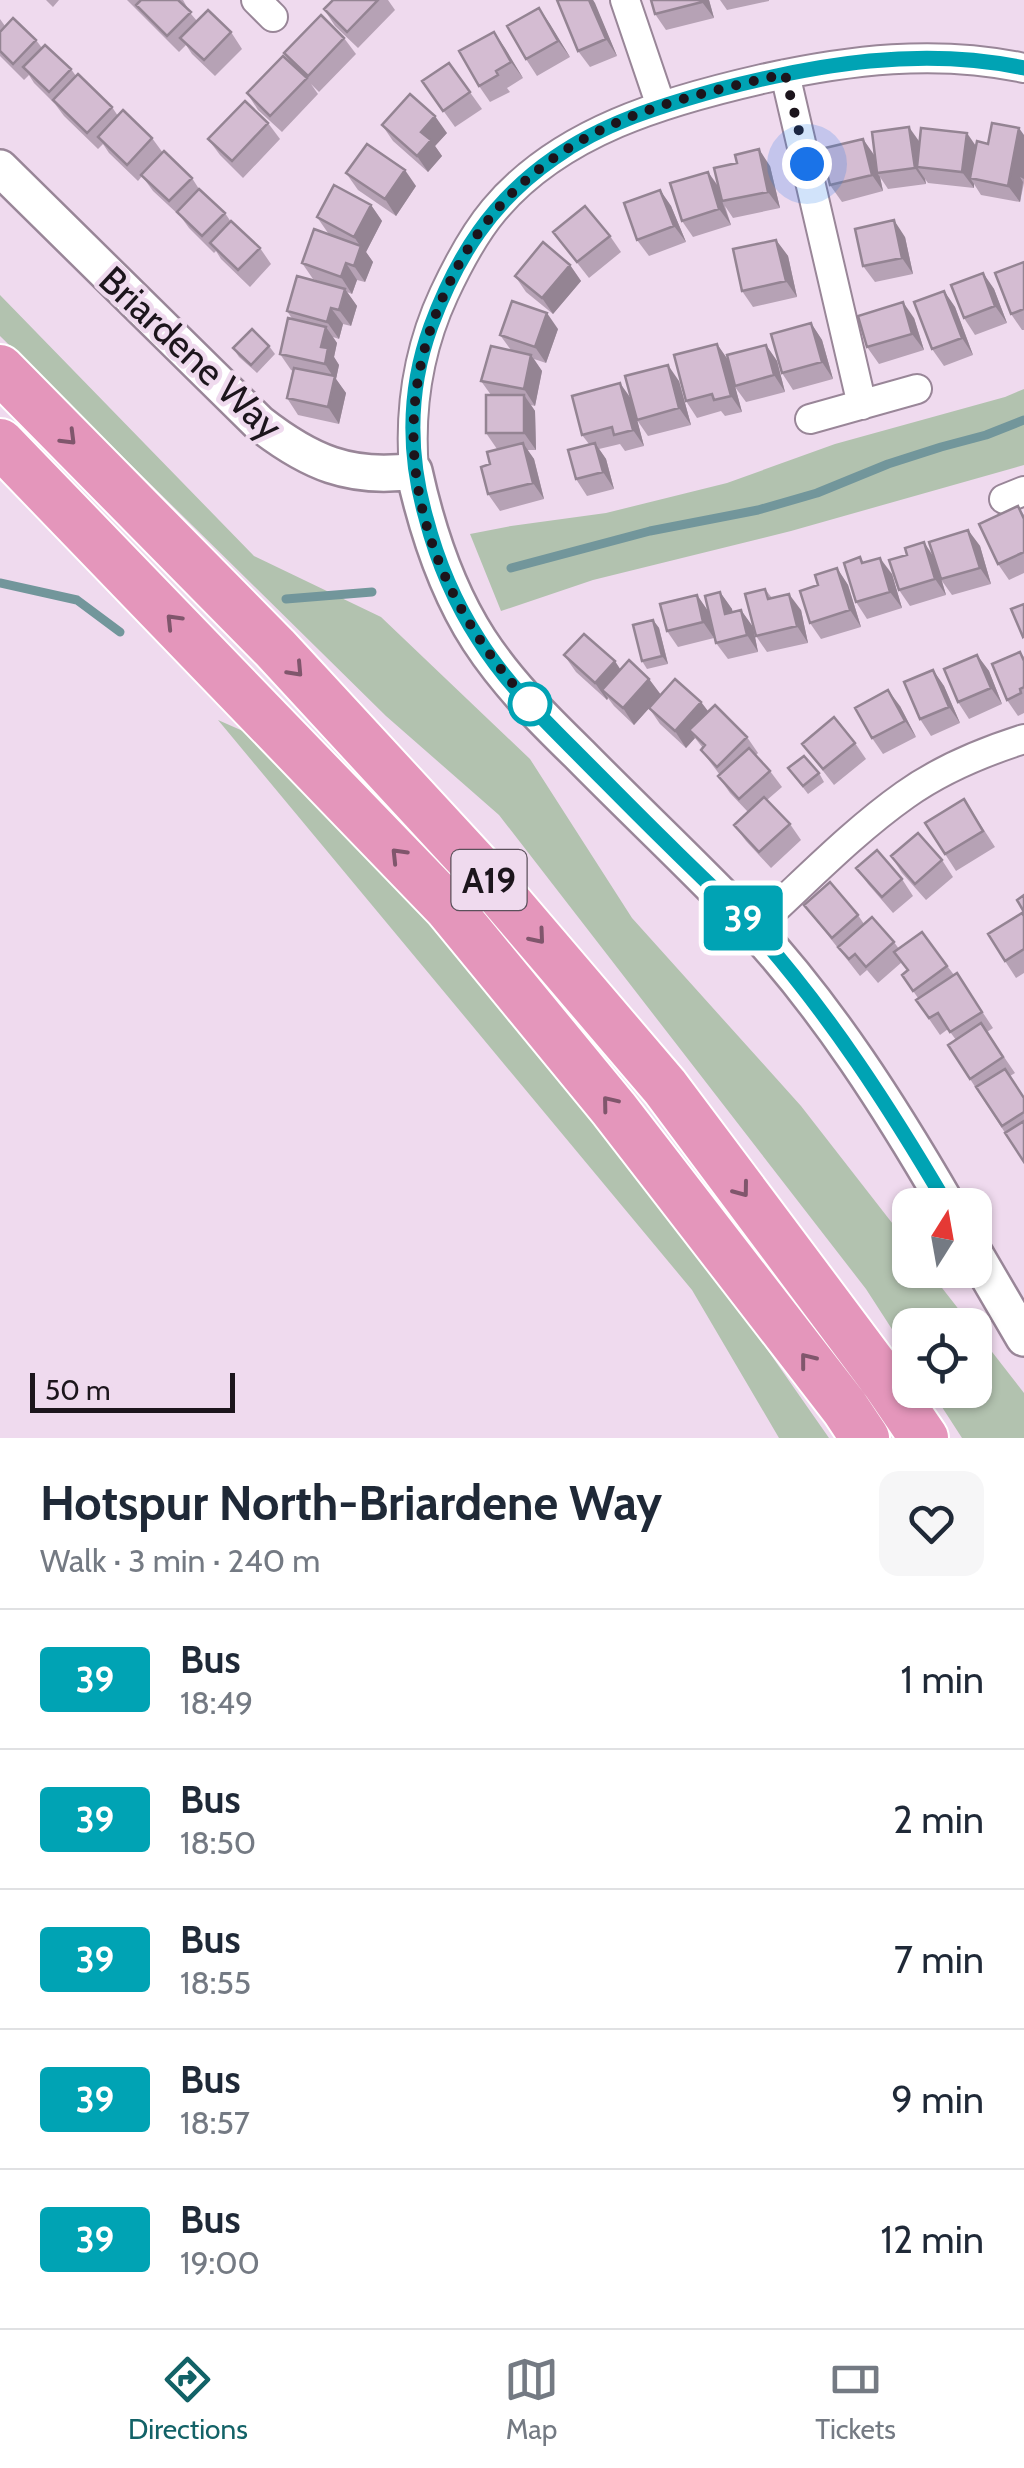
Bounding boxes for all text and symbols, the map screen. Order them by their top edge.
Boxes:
your location [782,139,832,189]
street label: Briardene Way [90,256,292,450]
one-way arrow [57,427,75,445]
one-way arrow [167,614,185,632]
one-way arrow [284,659,302,677]
unlabelled marker [509,683,551,725]
one-way arrow [392,848,410,867]
road number: A19 [452,850,526,910]
line badge: 39 [698,886,788,950]
text: 39 [724,897,762,940]
one-way arrow [526,926,544,944]
one-way arrow [603,1096,621,1114]
one-way arrow [730,1179,747,1197]
north arrow [892,1188,992,1288]
map controls [892,1188,992,1408]
button: locate [892,1308,992,1408]
one-way arrow [802,1353,819,1371]
scale bar [30,1368,235,1412]
text: 50 m [45,1373,111,1407]
button: heart [879,1471,984,1576]
text: Hotspur North-Briardene Way [40,1474,662,1532]
text: Walk · 3 min · 240 m [40,1541,320,1580]
text: Bus [180,1636,241,1683]
text: 1 min [900,1656,984,1703]
text: 39 [76,1658,114,1701]
text: 18:49 [180,1683,253,1722]
text: Bus [180,1776,241,1823]
text: 2 min [893,1796,984,1843]
text: 39 [76,1798,114,1841]
text: 18:50 [180,1823,256,1862]
text: Bus [180,1916,241,1963]
text: 7 min [894,1936,984,1983]
text: 39 [76,1938,114,1981]
text: 18:55 [180,1963,251,2002]
text: Bus [180,2056,241,2103]
text: 9 min [891,2076,984,2123]
text: 39 [76,2078,114,2121]
text: 18:57 [180,2103,250,2142]
text: Bus [180,2196,241,2243]
text: 12 min [881,2216,984,2263]
text: 39 [76,2218,114,2261]
text: 19:00 [180,2243,260,2282]
tab: Directions [128,2352,248,2446]
tab: Map [504,2352,559,2446]
tab: Tickets [815,2352,896,2446]

